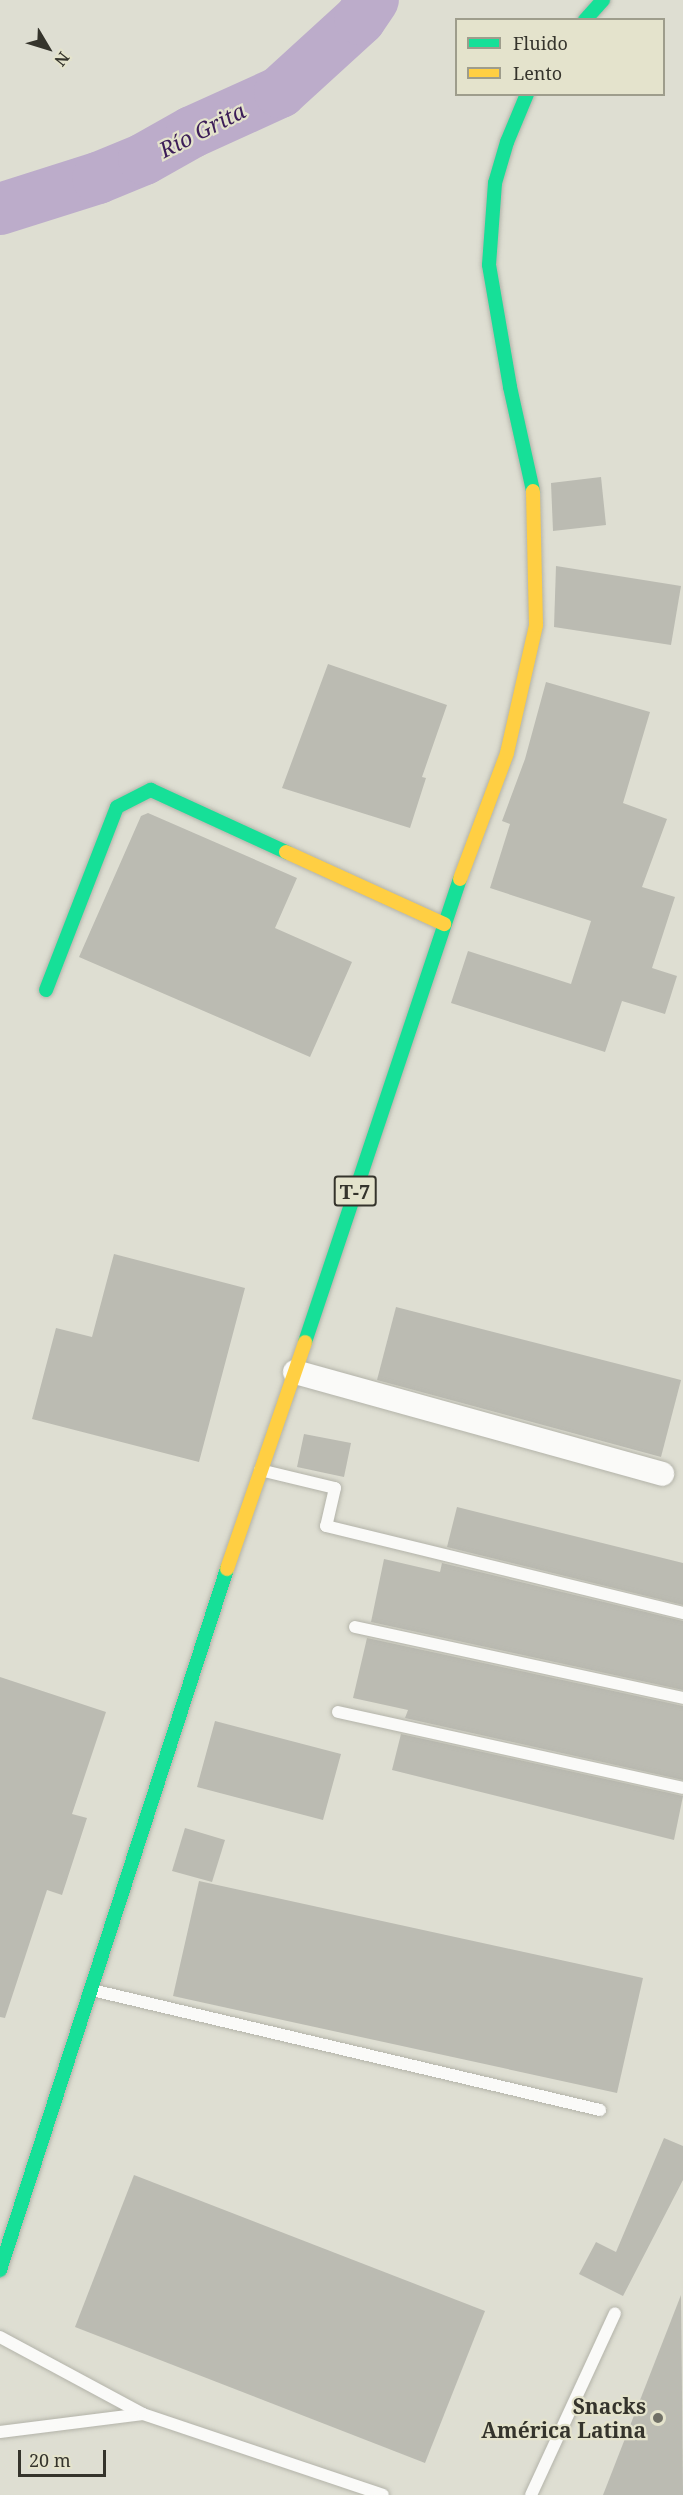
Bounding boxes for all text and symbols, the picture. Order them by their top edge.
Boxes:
north arrow [18,18,78,78]
legend [455,18,665,96]
text: Fluido [513,31,568,55]
text: N [50,47,75,71]
text: Lento [513,61,562,85]
water label: Río Grita [154,97,250,163]
road number: T-7 [332,1174,378,1208]
place label: Snacks América Latina [481,2393,646,2443]
marker: Snacks América Latina [651,2411,665,2425]
scale bar [21,2438,110,2476]
text: 20 m [29,2448,71,2472]

